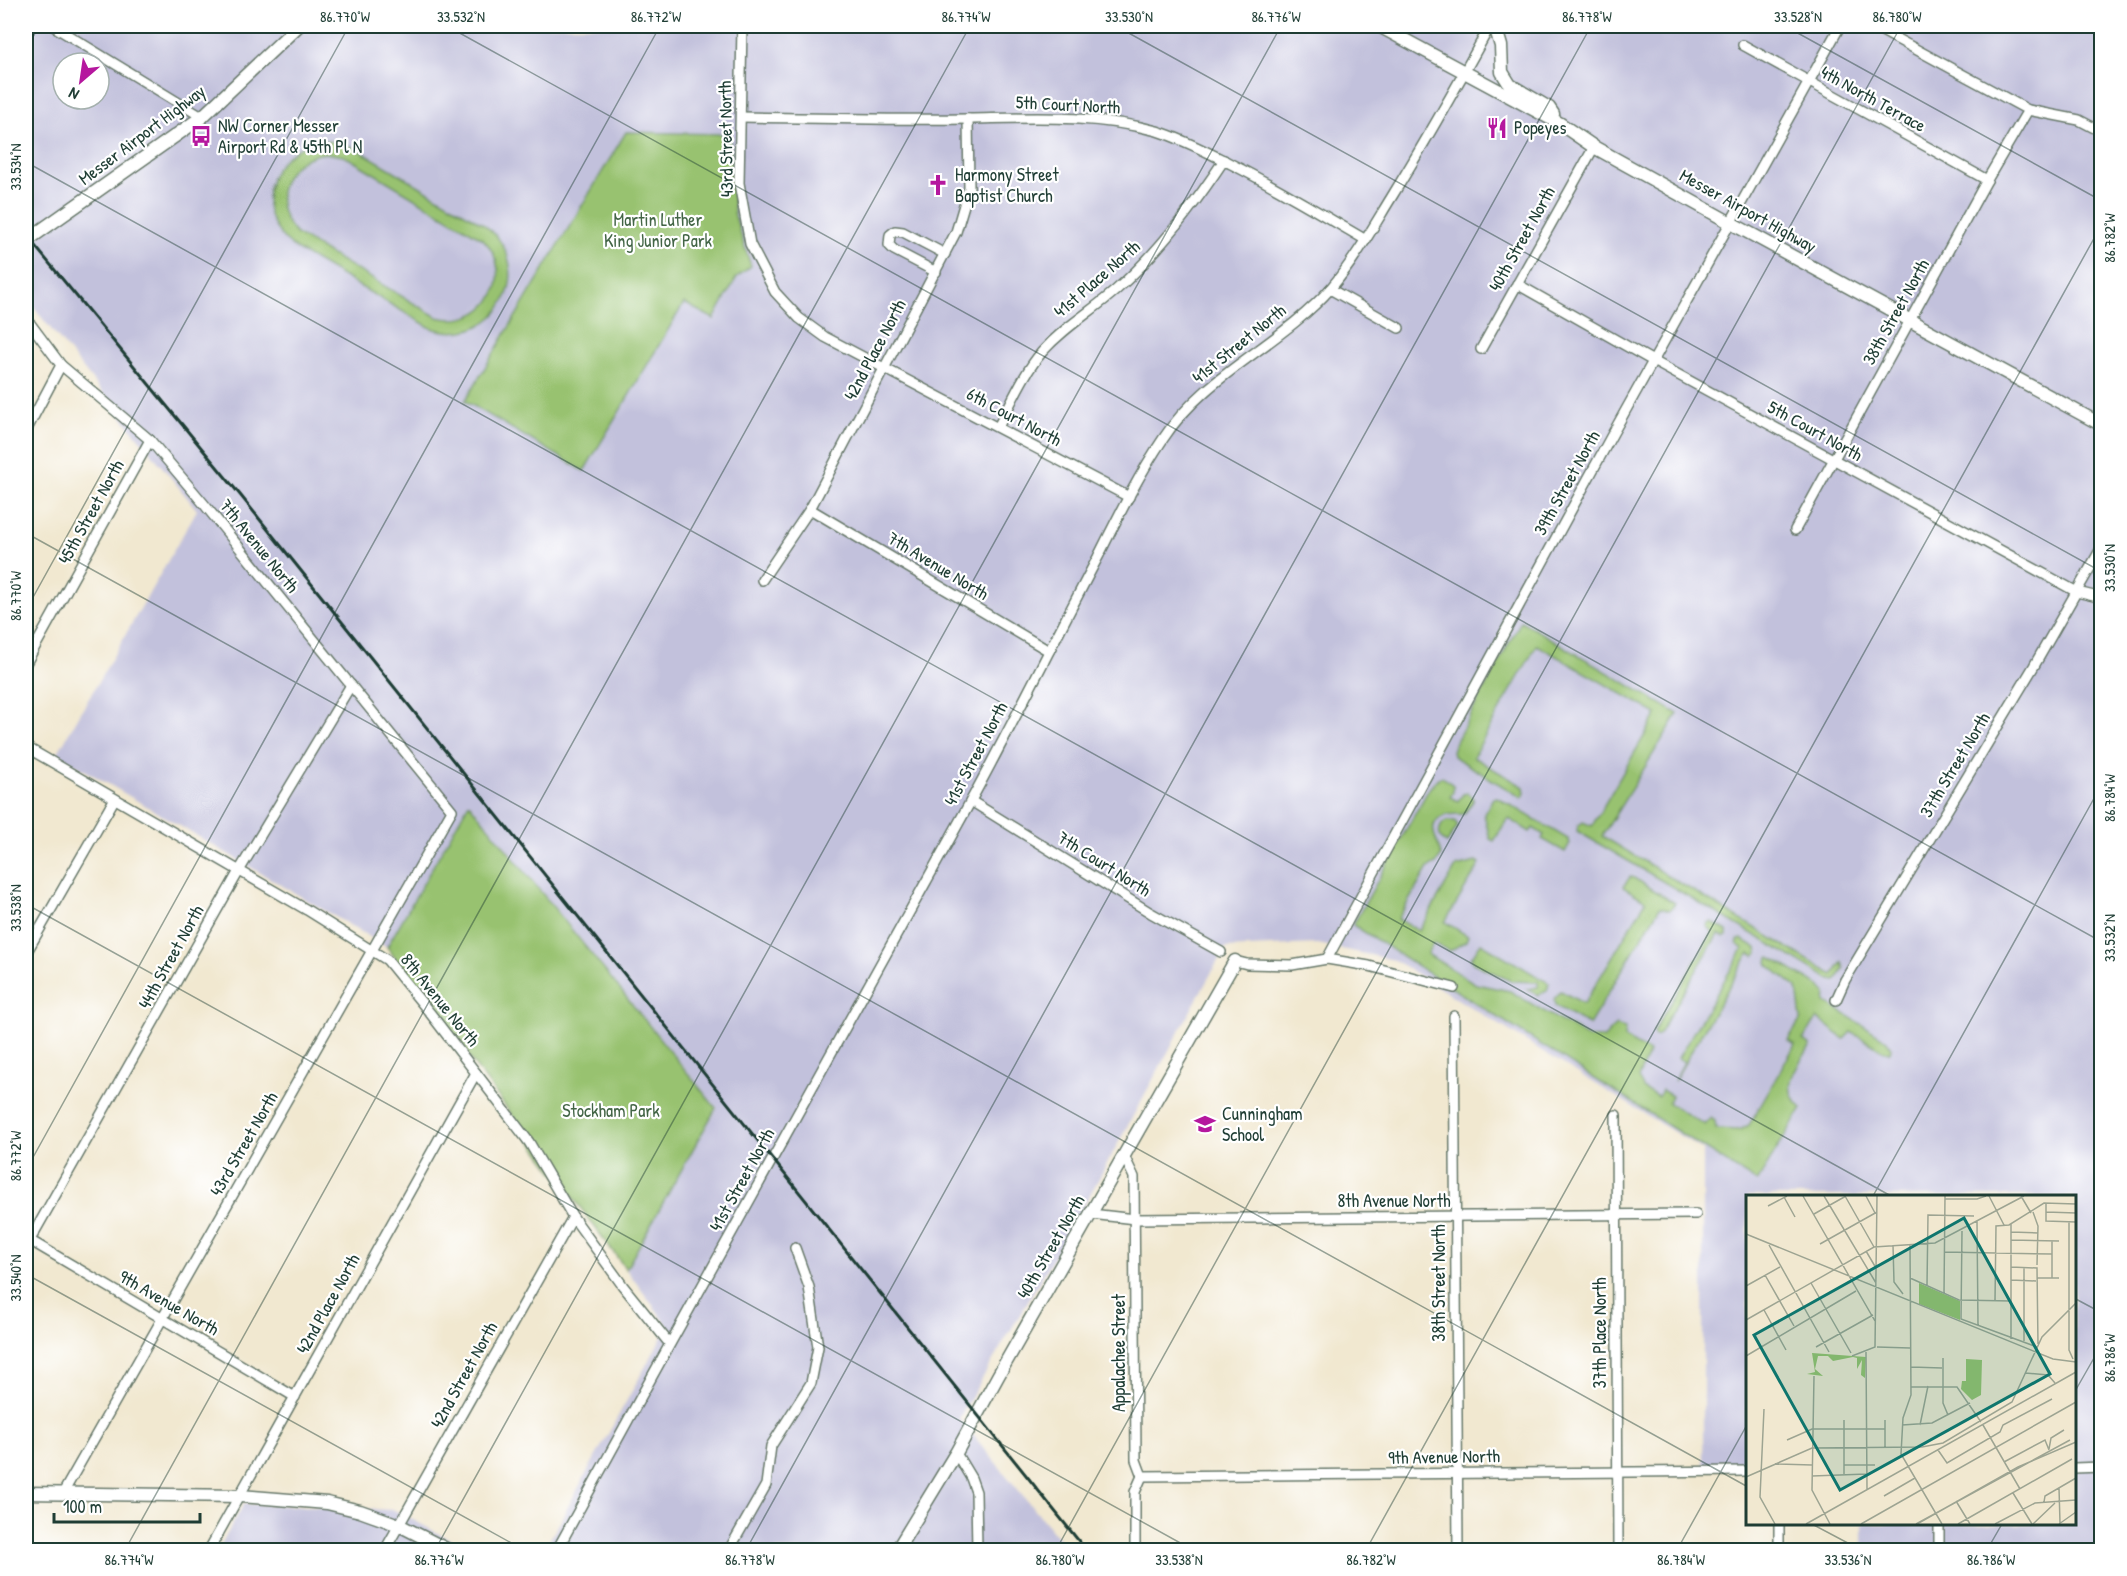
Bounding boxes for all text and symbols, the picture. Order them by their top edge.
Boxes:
text: 86.770°W [320,6,371,27]
text: 33.532°N [437,6,485,27]
text: 86.772°W [631,6,682,27]
text: 86.774°W [942,6,991,27]
text: 33.530°N [1105,6,1153,27]
text: 86.776°W [1251,6,1301,27]
text: 86.778°W [1562,6,1613,27]
text: 33.528°N [1774,6,1822,27]
text: 86.780°W [1872,6,1922,27]
north arrow [51,51,111,111]
street label: 4th North Terrace [1816,59,1930,138]
street label: Messer Airport Highway [73,78,211,191]
street label: 43rd Street North [712,80,739,197]
text: N [64,82,83,106]
street label: 5th Court North [1015,89,1121,120]
place label: NW Corner Messer Airport Rd & 45th Pl N [218,113,362,159]
place label: Popeyes [1514,115,1567,140]
restaurant icon: Popeyes [1485,116,1509,140]
bus stop icon: NW Corner Messer Airport Rd & 45th Pl N [189,124,213,148]
text: 33.534°N [5,144,26,190]
place label: Harmony Street Baptist Church [955,162,1060,208]
street label: Messer Airport Highway [1675,163,1822,259]
church icon: Harmony Street Baptist Church [926,173,950,197]
street label: 40th Street North [1482,181,1561,296]
park label: Martin Luther King Junior Park [604,207,713,253]
text: 86.782°W [2099,213,2120,263]
street label: 41st Place North [1048,234,1146,323]
street label: 38th Street North [1856,254,1935,369]
street label: 42nd Place North [838,295,912,405]
street label: 41st Street North [1186,298,1291,389]
street label: 6th Court North [962,381,1066,452]
street label: 5th Court North [1763,394,1867,467]
street label: 39th Street North [1527,426,1606,540]
street label: 45th Street North [52,455,130,568]
street label: 7th Avenue North [214,493,305,598]
street label: 7th Avenue North [883,525,994,606]
text: 33.530°N [2099,544,2120,592]
text: 86.770°W [5,570,26,621]
street label: 41st Street North [938,697,1014,810]
street label: 37th Street North [1913,707,1996,822]
text: 86.784°W [2099,773,2120,822]
street label: 7th Court North [1053,825,1156,902]
text: 33.538°N [5,884,26,932]
street label: 44th Street North [132,900,210,1013]
text: 33.532°N [2099,914,2120,962]
street label: 8th Avenue North [395,948,486,1052]
street label: 43rd Street North [204,1087,284,1200]
park label: Stockham Park [562,1098,660,1123]
place label: Cunningham School [1222,1101,1302,1147]
school or university icon: Cunningham School [1193,1112,1217,1136]
street label: 41st Street North [703,1123,780,1236]
text: 86.772°W [5,1130,26,1181]
street label: 8th Avenue North [1338,1188,1451,1213]
street label: 40th Street North [1011,1190,1091,1303]
inset map [1746,1195,2076,1525]
street label: 38th Street North [1426,1224,1451,1342]
street label: 42nd Place North [290,1249,366,1358]
text: 33.540°N [5,1255,26,1301]
street label: 9th Avenue North [115,1264,224,1342]
street label: 37th Place North [1587,1277,1612,1389]
street label: Appalachee Street [1106,1293,1131,1412]
street label: 42nd Street North [424,1317,503,1432]
text: 86.786°W [2099,1333,2120,1382]
street label: 9th Avenue North [1388,1443,1501,1470]
scale bar [54,1486,200,1524]
text: 100 m [63,1494,102,1519]
text: 86.774°W [105,1549,154,1570]
text: 86.776°W [414,1549,464,1570]
text: 86.778°W [725,1549,776,1570]
text: 86.780°W [1035,1549,1085,1570]
text: 33.538°N [1155,1549,1203,1570]
text: 86.782°W [1346,1549,1396,1570]
text: 86.784°W [1657,1549,1706,1570]
text: 33.536°N [1824,1549,1872,1570]
text: 86.786°W [1967,1549,2016,1570]

